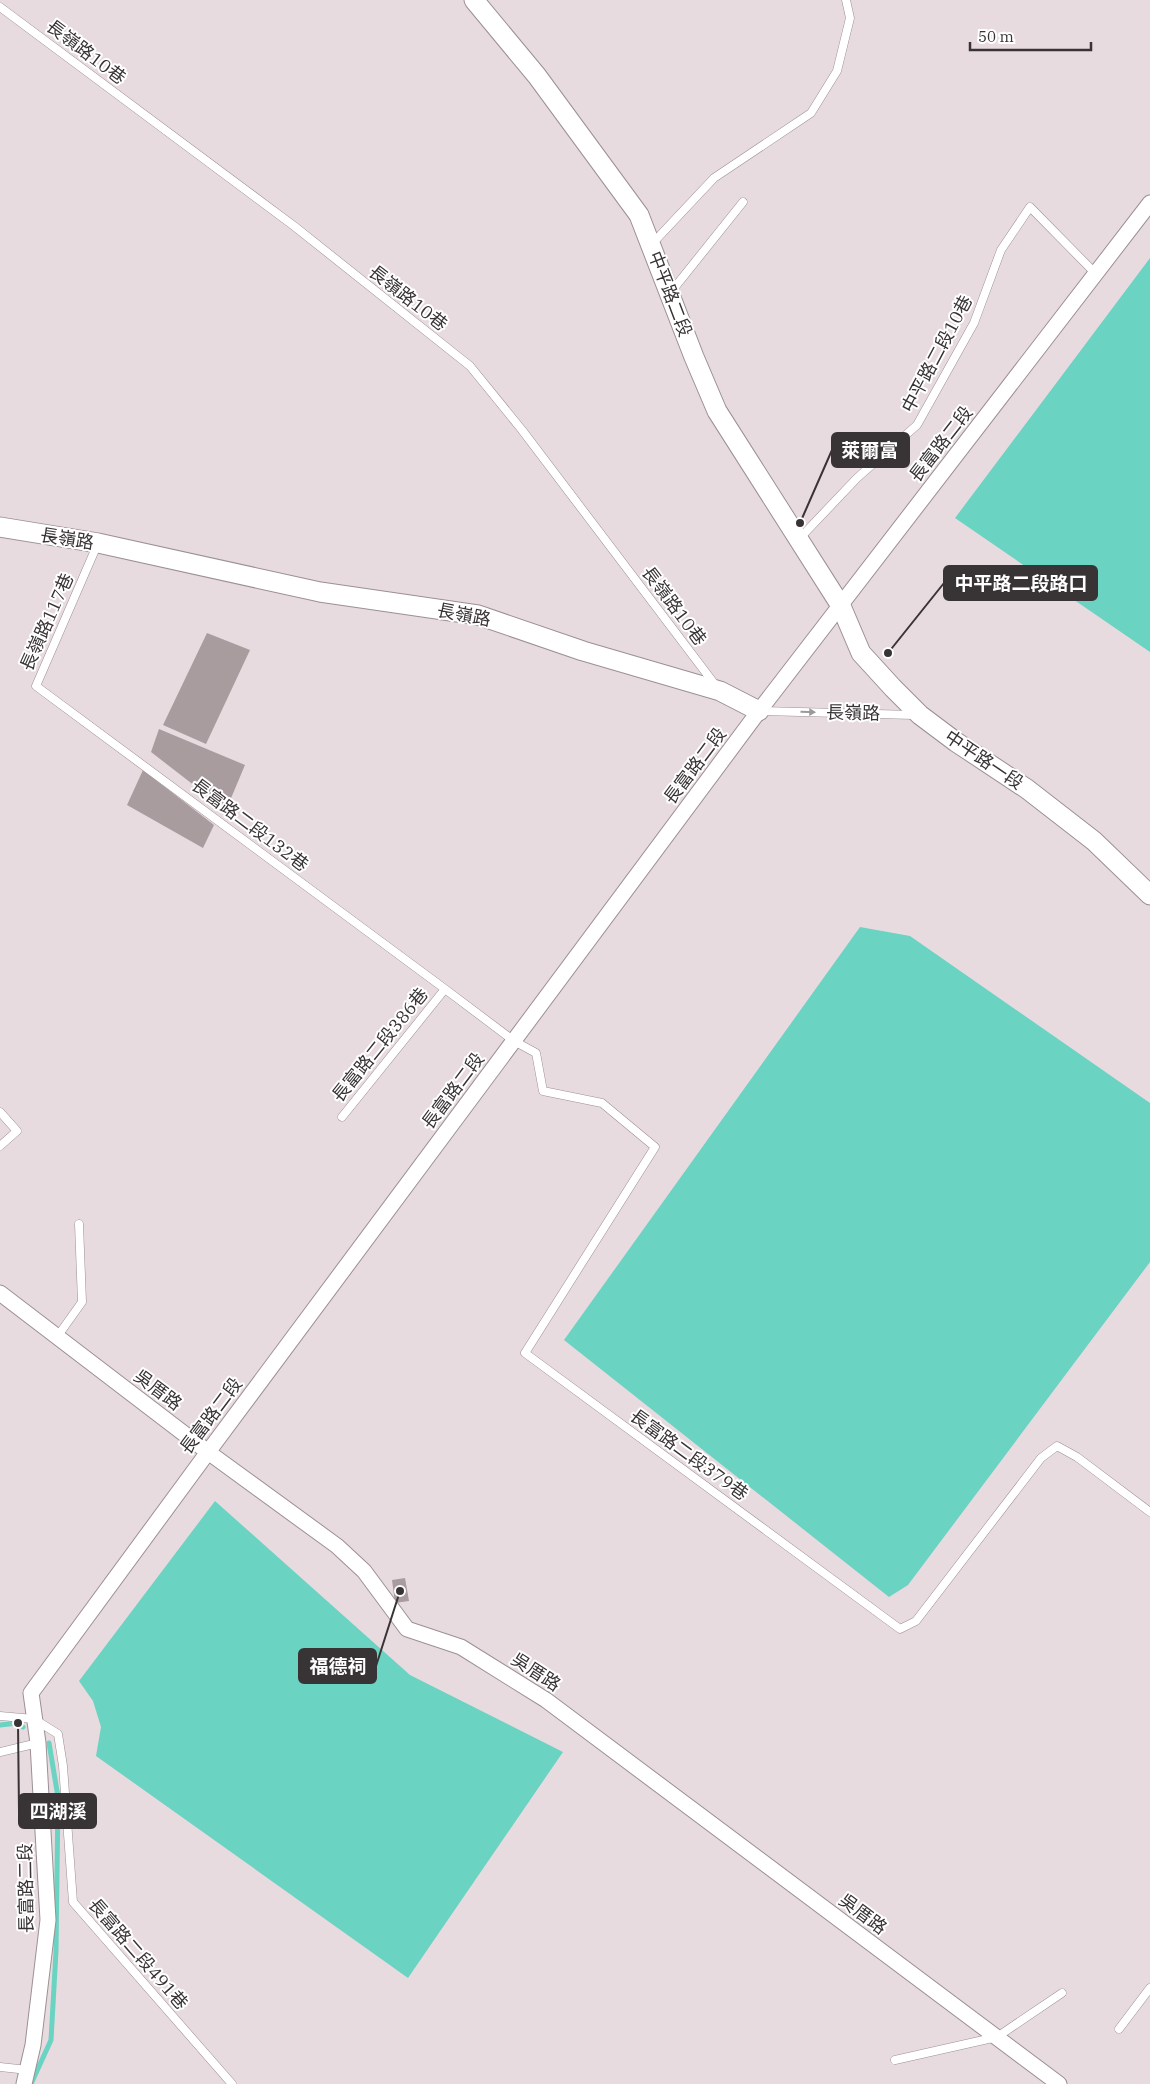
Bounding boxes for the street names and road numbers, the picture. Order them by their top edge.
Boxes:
street label: 長嶺路10巷 [42,14,131,89]
street label: 中平路二段 [644,248,697,340]
street label: 長嶺路10巷 [364,260,452,335]
street label: 中平路二段10巷 [896,291,977,416]
street label: 長富路二段 [904,401,977,486]
street label: 長嶺路 [39,523,96,554]
street label: 長嶺路10巷 [637,561,712,650]
street label: 長嶺路117巷 [15,569,78,674]
street label: 長嶺路 [435,598,493,631]
street label: 長嶺路 [826,701,880,724]
street label: 長富路二段 [658,723,731,809]
street label: 中平路一段 [941,725,1028,794]
street label: 長富路二段132巷 [187,773,313,876]
street label: 長富路二段386巷 [326,983,433,1106]
street label: 長富路二段 [416,1048,489,1134]
street label: 吳厝路 [130,1364,187,1415]
street label: 長富路二段 [174,1373,247,1459]
street label: 長富路二段379巷 [626,1404,753,1505]
street label: 吳厝路 [507,1647,565,1696]
street label: 長富路二段 [13,1843,38,1933]
street label: 吳厝路 [835,1888,892,1939]
street label: 長富路二段491巷 [84,1893,193,2014]

